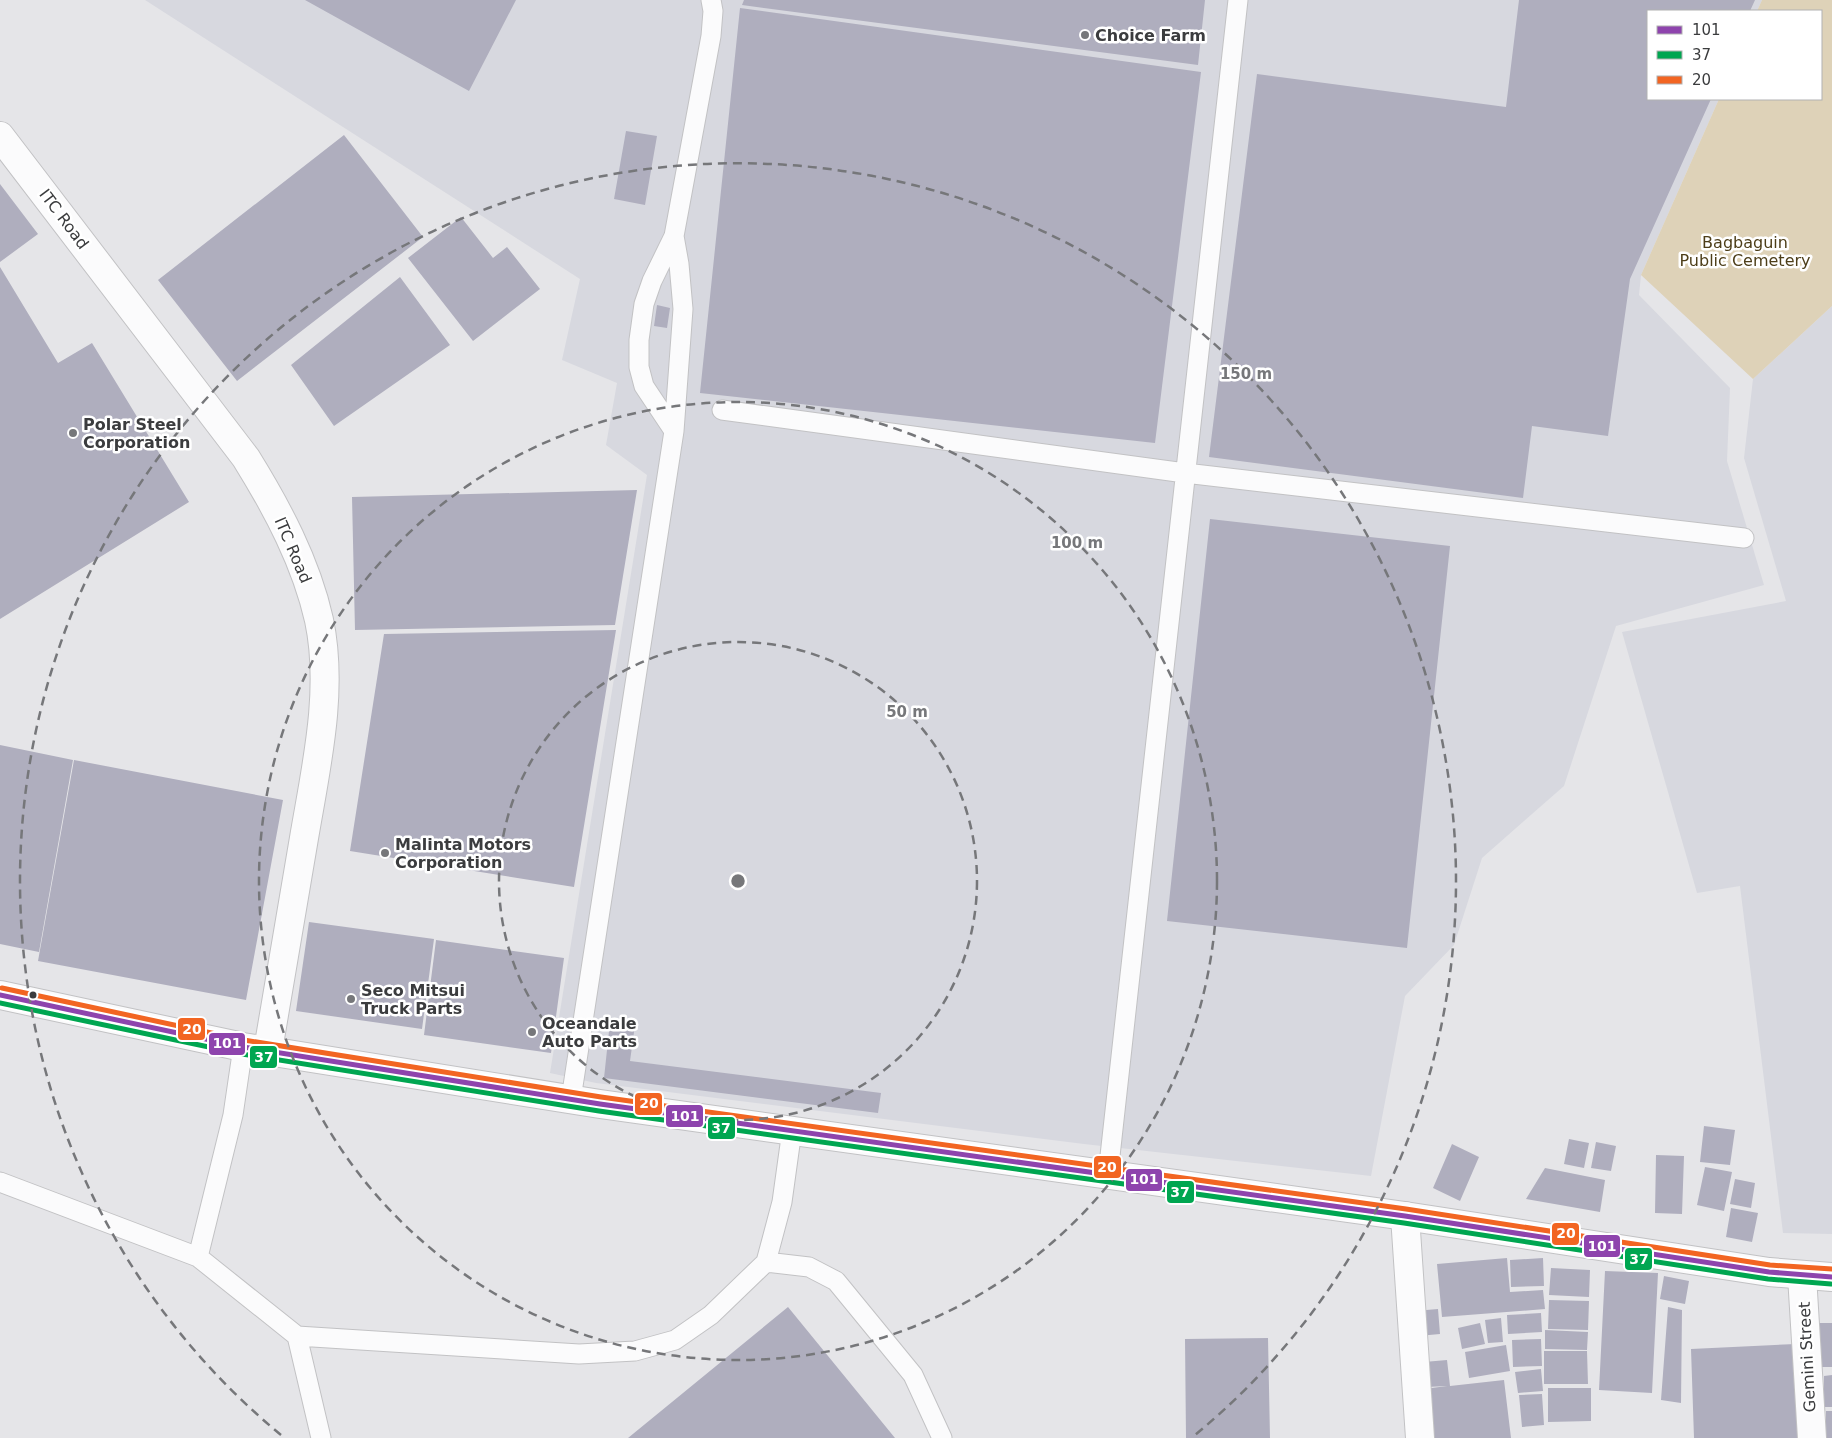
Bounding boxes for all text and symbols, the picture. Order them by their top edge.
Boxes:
legend [1647,10,1822,100]
text: 101 [1692,21,1721,39]
place label: Choice Farm [1095,26,1206,45]
marker: Choice Farm [1079,29,1091,41]
text: 37 [1692,46,1711,64]
text: 20 [1692,71,1711,89]
street label: ITC Road [35,185,93,253]
park label: Bagbaguin Public Cemetery [1679,233,1811,270]
text: 150 m [1220,365,1272,383]
place label: Polar Steel Corporation [83,415,190,452]
marker: Polar Steel Corporation [67,427,79,439]
street label: ITC Road [271,514,315,586]
text: 100 m [1051,534,1103,552]
text: 50 m [886,703,928,721]
place label: Malinta Motors Corporation [395,835,531,872]
marker: Malinta Motors Corporation [379,847,391,859]
centre of rings [729,872,747,890]
place label: Seco Mitsui Truck Parts [361,981,465,1018]
unlabelled marker [28,990,38,1000]
marker: Seco Mitsui Truck Parts [345,993,357,1005]
place label: Oceandale Auto Parts [542,1014,637,1051]
line badge: 20 [177,1017,206,1041]
text: 20 [182,1021,202,1037]
marker: Oceandale Auto Parts [526,1026,538,1038]
line badge: 101 [208,1032,246,1056]
text: 101 [212,1035,242,1051]
line badge: 37 [249,1045,278,1069]
text: 37 [254,1049,274,1065]
line badge: 20 [634,1092,663,1116]
text: 20 [639,1095,659,1111]
line badge: 101 [665,1104,704,1128]
text: 101 [670,1108,700,1124]
line badge: 37 [707,1116,736,1140]
text: 37 [711,1120,731,1136]
line badge: 20 [1093,1155,1122,1179]
text: 20 [1097,1159,1117,1175]
line badge: 101 [1125,1168,1163,1192]
text: 101 [1129,1171,1159,1187]
line badge: 37 [1166,1180,1195,1204]
text: 37 [1170,1184,1190,1200]
line badge: 20 [1551,1222,1580,1246]
text: 20 [1556,1225,1576,1241]
line badge: 101 [1583,1234,1621,1258]
text: 101 [1587,1238,1617,1254]
line badge: 37 [1624,1247,1653,1271]
text: 37 [1629,1251,1649,1267]
street label: Gemini Street [1795,1301,1819,1413]

